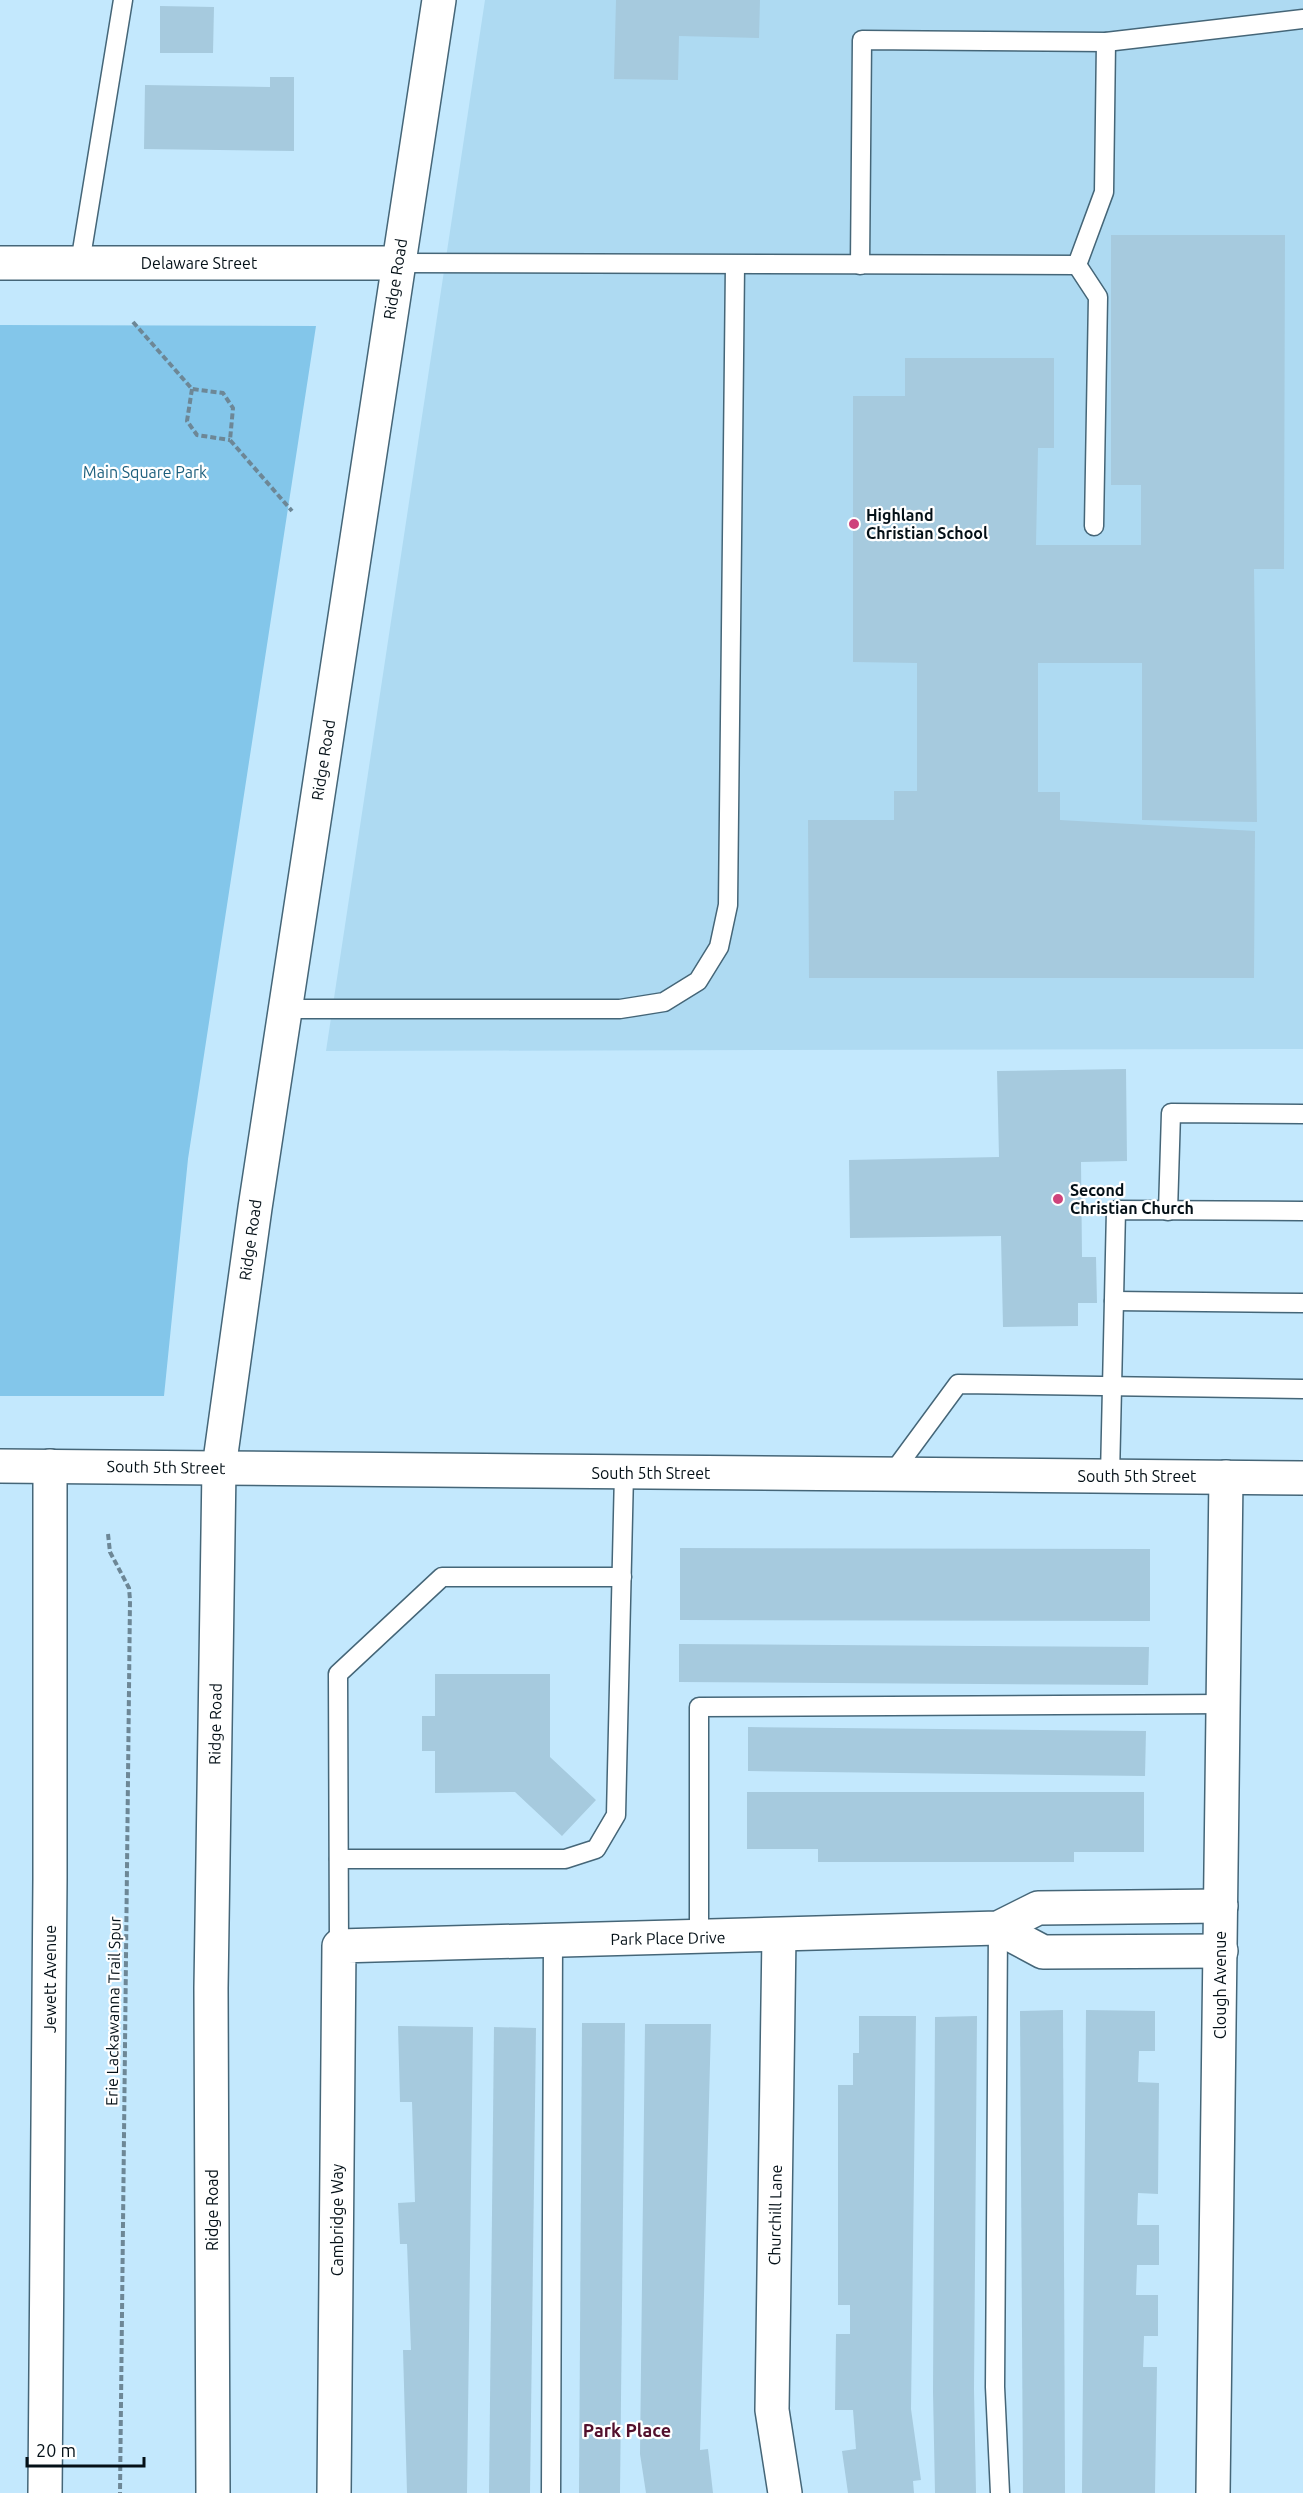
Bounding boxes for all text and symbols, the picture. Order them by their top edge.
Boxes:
street label: Ridge Road [380,237,410,321]
street label: Delaware Street [141,254,258,272]
park label: Main Square Park [83,463,207,481]
place label: Highland Christian School [866,506,988,542]
marker: Highland Christian School [847,517,861,531]
street label: Ridge Road [308,718,338,802]
place label: Second Christian Church [1070,1181,1194,1217]
marker: Second Christian Church [1051,1192,1065,1206]
street label: Ridge Road [235,1198,265,1282]
street label: South 5th Street [106,1457,226,1477]
street label: South 5th Street [592,1464,711,1482]
street label: South 5th Street [1078,1467,1197,1485]
street label: Ridge Road [205,1683,225,1765]
street label: Erie Lackawanna Trail Spur [102,1916,124,2106]
street label: Jewett Avenue [41,1925,59,2033]
street label: Park Place Drive [610,1928,726,1948]
street label: Clough Avenue [1211,1931,1229,2039]
street label: Cambridge Way [328,2163,346,2276]
street label: Churchill Lane [765,2164,785,2266]
street label: Ridge Road [203,2169,221,2251]
district label: Park Place [583,2420,671,2440]
scale bar [27,2430,144,2468]
text: 20 m [36,2440,76,2460]

